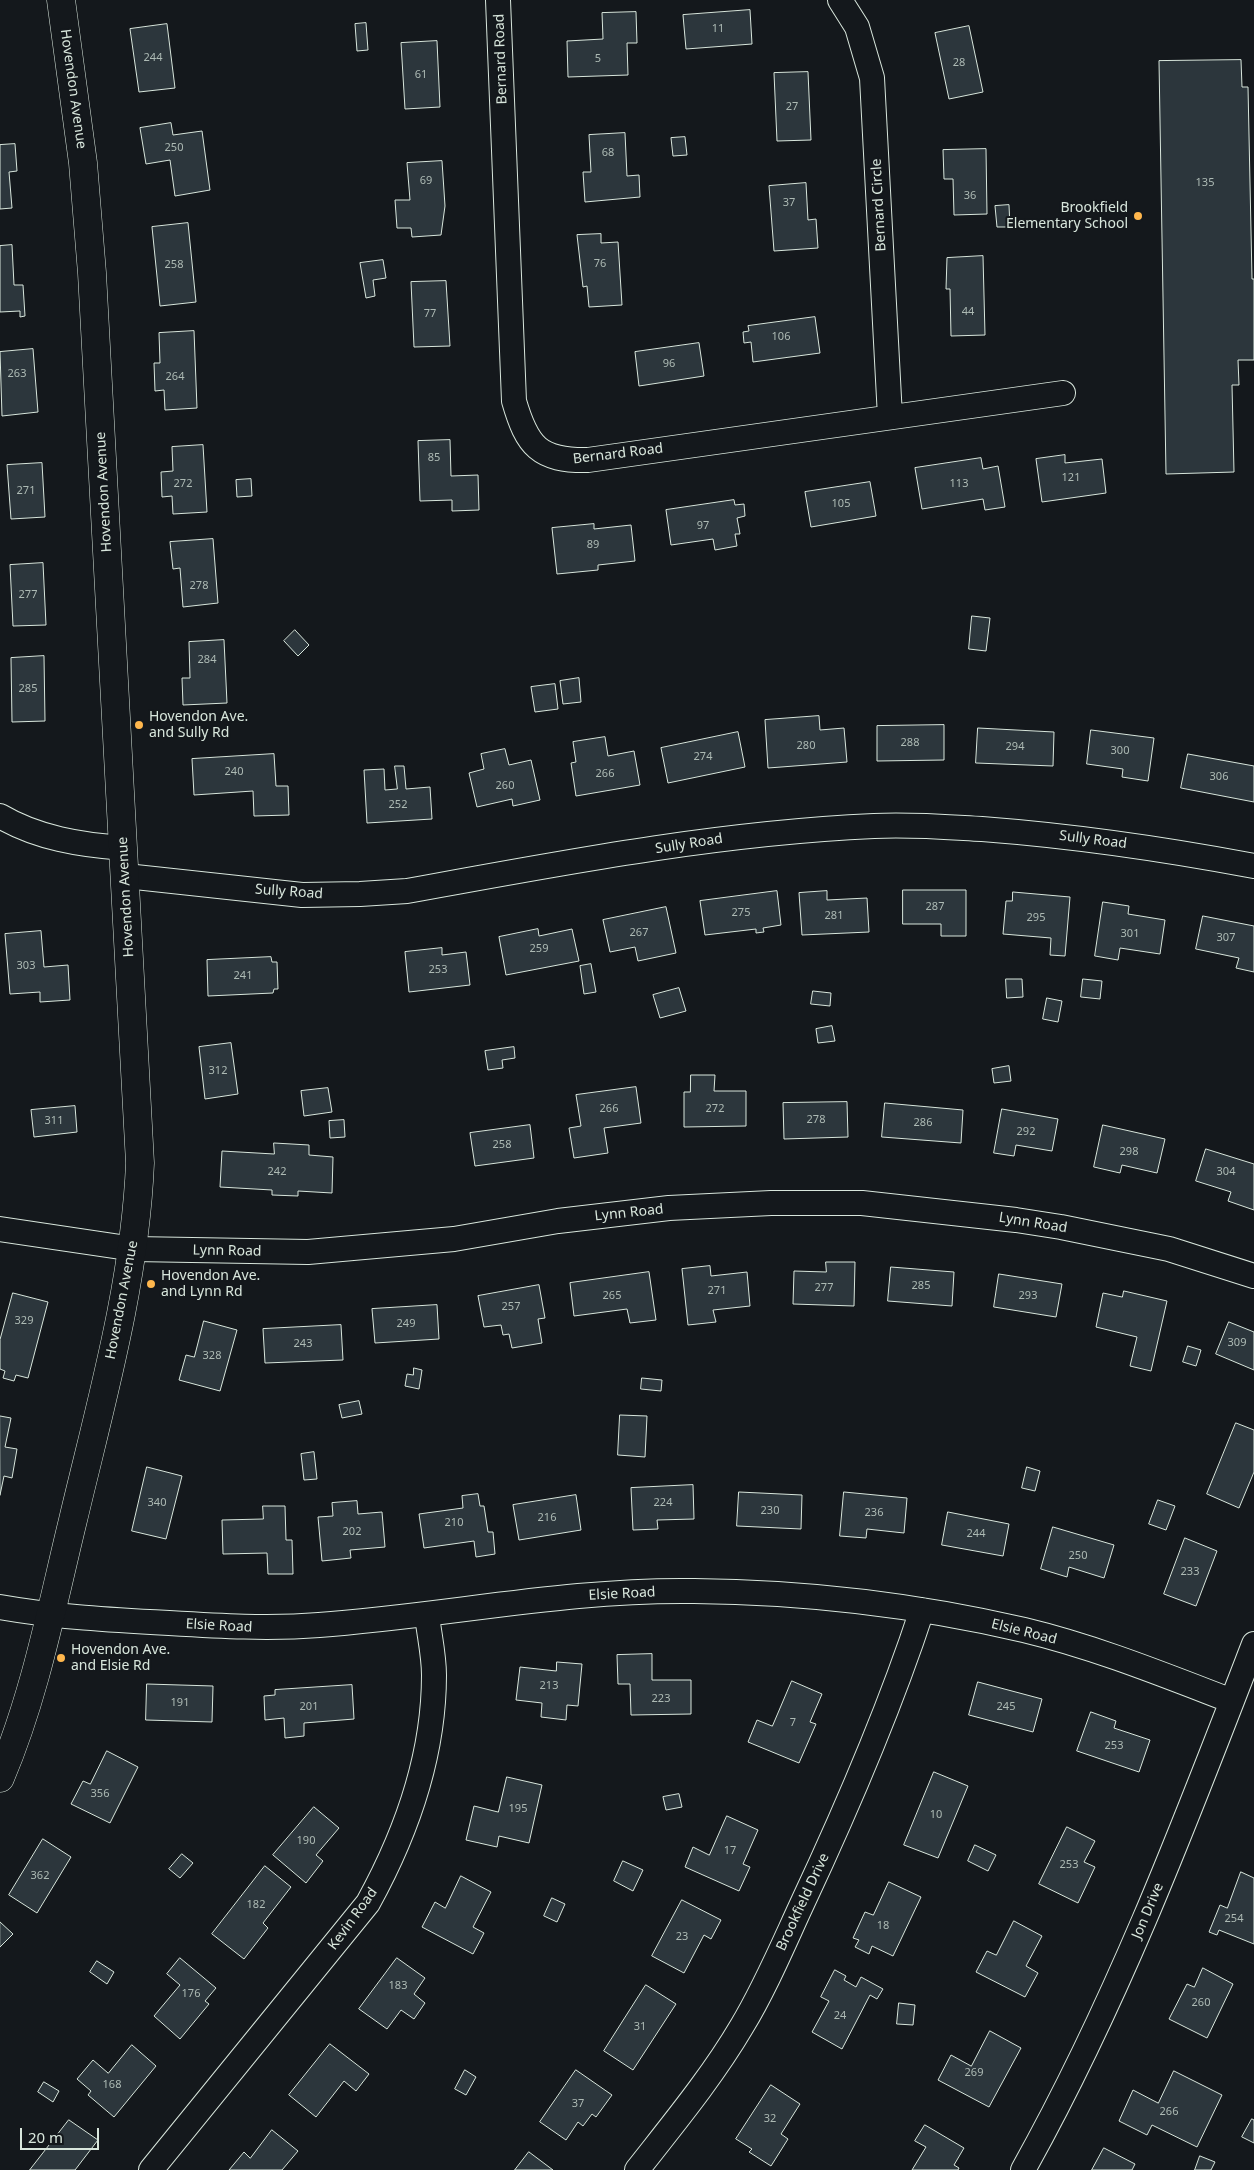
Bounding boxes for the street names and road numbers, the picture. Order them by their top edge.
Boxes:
street label: Bernard Road [491,13,511,105]
street label: Hovendon Avenue [56,28,90,150]
street label: Bernard Circle [868,158,890,252]
street label: Hovendon Avenue [92,431,116,553]
street label: Bernard Road [572,440,664,468]
street label: Sully Road [1058,828,1128,852]
street label: Sully Road [654,830,724,858]
street label: Hovendon Avenue [114,836,138,958]
street label: Sully Road [255,881,323,903]
street label: Lynn Road [594,1201,664,1225]
street label: Lynn Road [998,1209,1068,1237]
street label: Hovendon Avenue [102,1239,142,1361]
street label: Lynn Road [192,1242,262,1260]
street label: Elsie Road [588,1584,656,1604]
street label: Elsie Road [185,1616,253,1636]
street label: Elsie Road [990,1616,1058,1648]
street label: Brookfield Drive [773,1850,833,1954]
street label: Jon Drive [1129,1880,1167,1942]
street label: Kevin Road [325,1885,381,1953]

